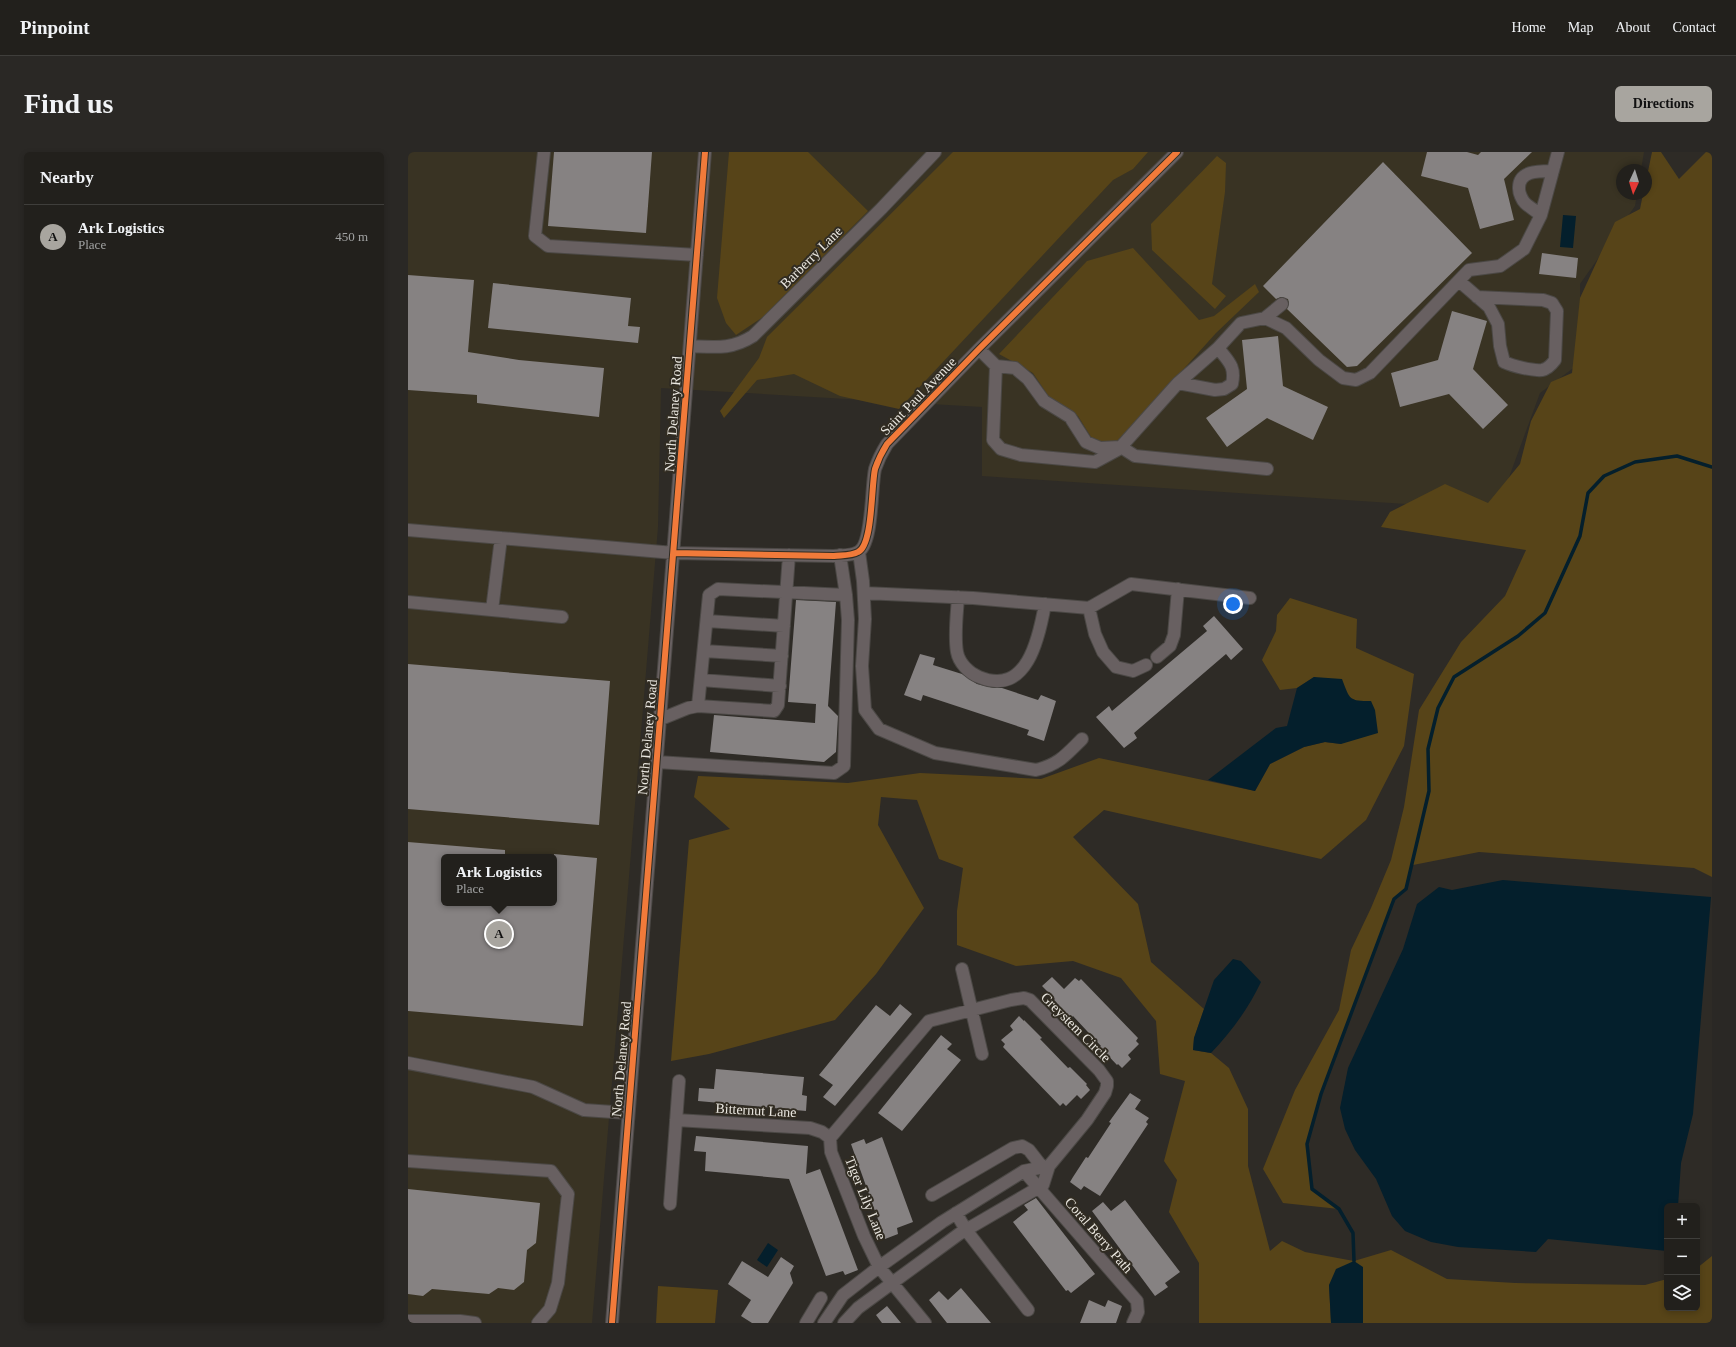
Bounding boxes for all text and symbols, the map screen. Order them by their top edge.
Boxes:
text: Pinpoint [20,17,90,38]
text: Home [1512,20,1546,35]
text: Map [1568,20,1593,35]
text: About [1615,20,1650,35]
text: Contact [1672,20,1716,35]
button: Directions [1615,86,1712,122]
text: Find us [24,88,114,119]
north arrow [1616,164,1652,200]
text: Nearby [40,168,94,187]
text: Ark Logistics [78,220,164,236]
street label: Barberry Lane [777,223,845,291]
text: A [48,229,58,244]
text: 450 m [335,229,368,244]
text: Place [78,237,106,252]
street label: Saint Paul Avenue [877,354,959,438]
street label: North Delaney Road [662,356,685,472]
your location [1223,594,1243,614]
street label: North Delaney Road [635,679,660,795]
popup [441,854,557,906]
text: Ark Logistics [456,864,542,880]
text: Place [456,881,484,896]
pin: A [486,919,512,949]
street label: Greystem Circle [1038,989,1114,1065]
street label: North Delaney Road [609,1001,634,1117]
street label: Bitternut Lane [715,1101,797,1120]
street label: Tiger Lily Lane [842,1155,889,1242]
street label: Coral Berry Path [1062,1195,1135,1276]
map controls [1664,1203,1700,1311]
button: + [1664,1203,1700,1239]
button: − [1664,1239,1700,1275]
button: layers [1664,1275,1700,1311]

